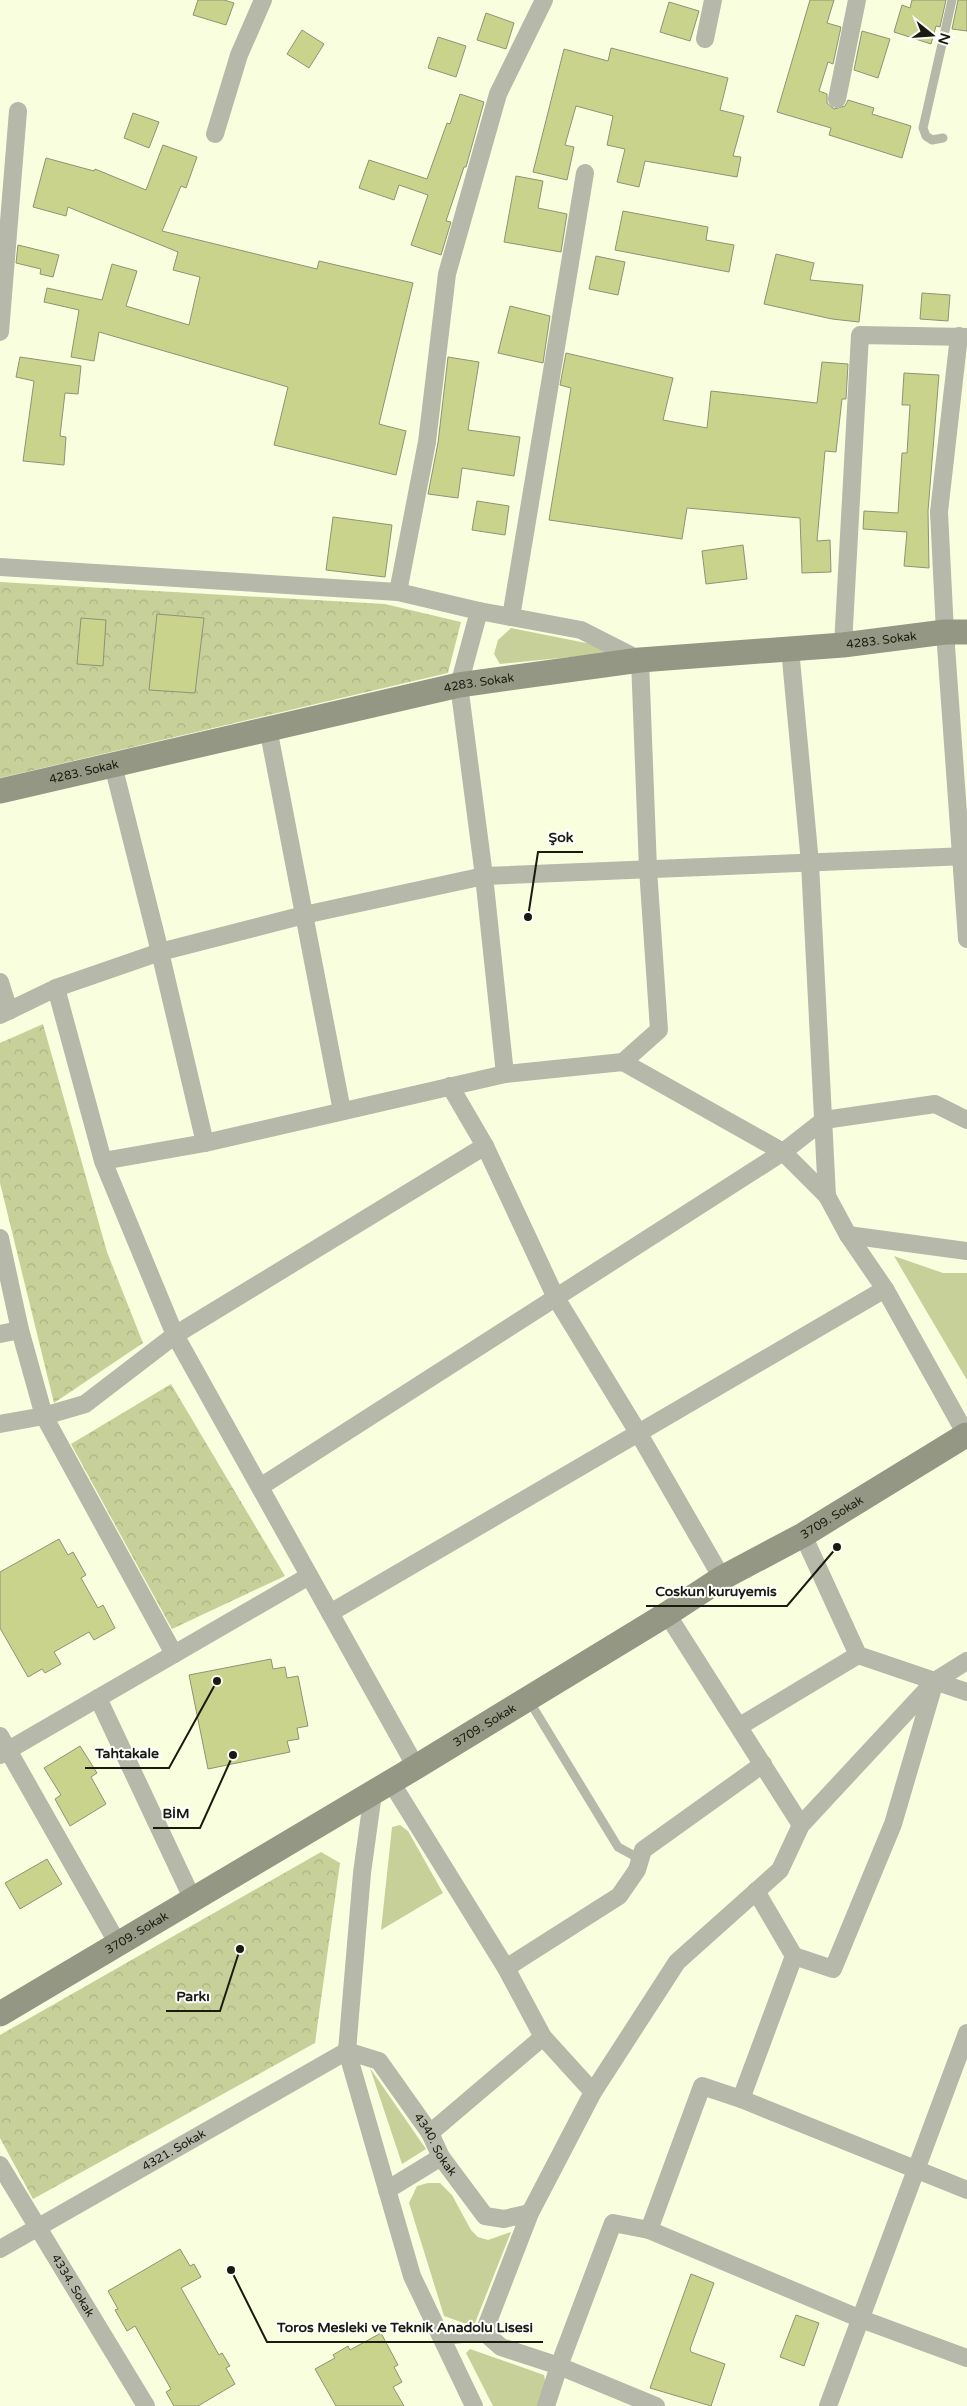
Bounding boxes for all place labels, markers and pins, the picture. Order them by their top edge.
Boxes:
callout: Şok [538,823,583,852]
callout: Coskun kuruyemis [646,1577,787,1606]
callout: Tahtakale [85,1739,169,1768]
callout: BİM [153,1799,200,1828]
callout: Parkı [166,1982,220,2011]
callout: Toros Mesleki ve Teknik Anadolu Lisesi [267,2313,543,2342]

